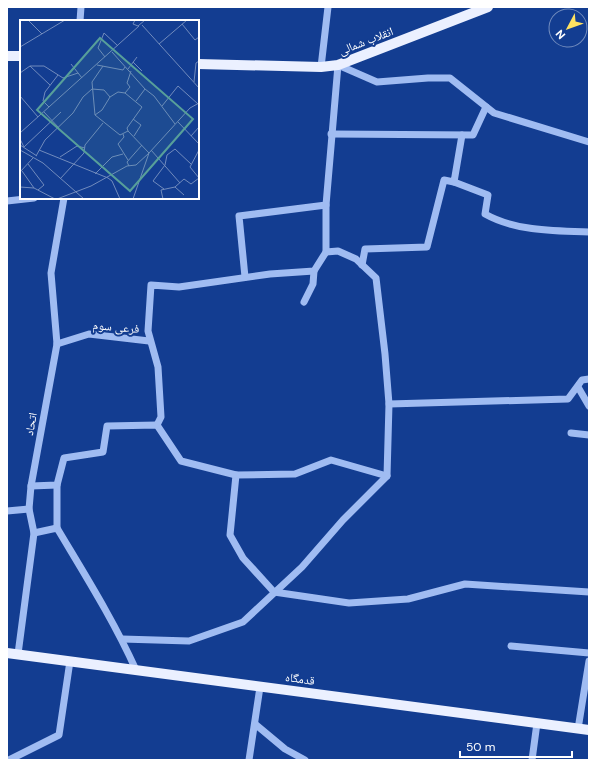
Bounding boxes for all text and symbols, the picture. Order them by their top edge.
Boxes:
north arrow [548,8,588,48]
inset map [20,20,199,199]
street label: انقلاب شمالی [336,23,396,59]
text: N [553,27,568,42]
street label: فرعی سوم [92,317,140,337]
street label: اتحاد [21,411,41,437]
street label: قدمگاه [284,669,316,689]
scale bar [460,733,572,759]
text: 50 m [466,739,495,755]

